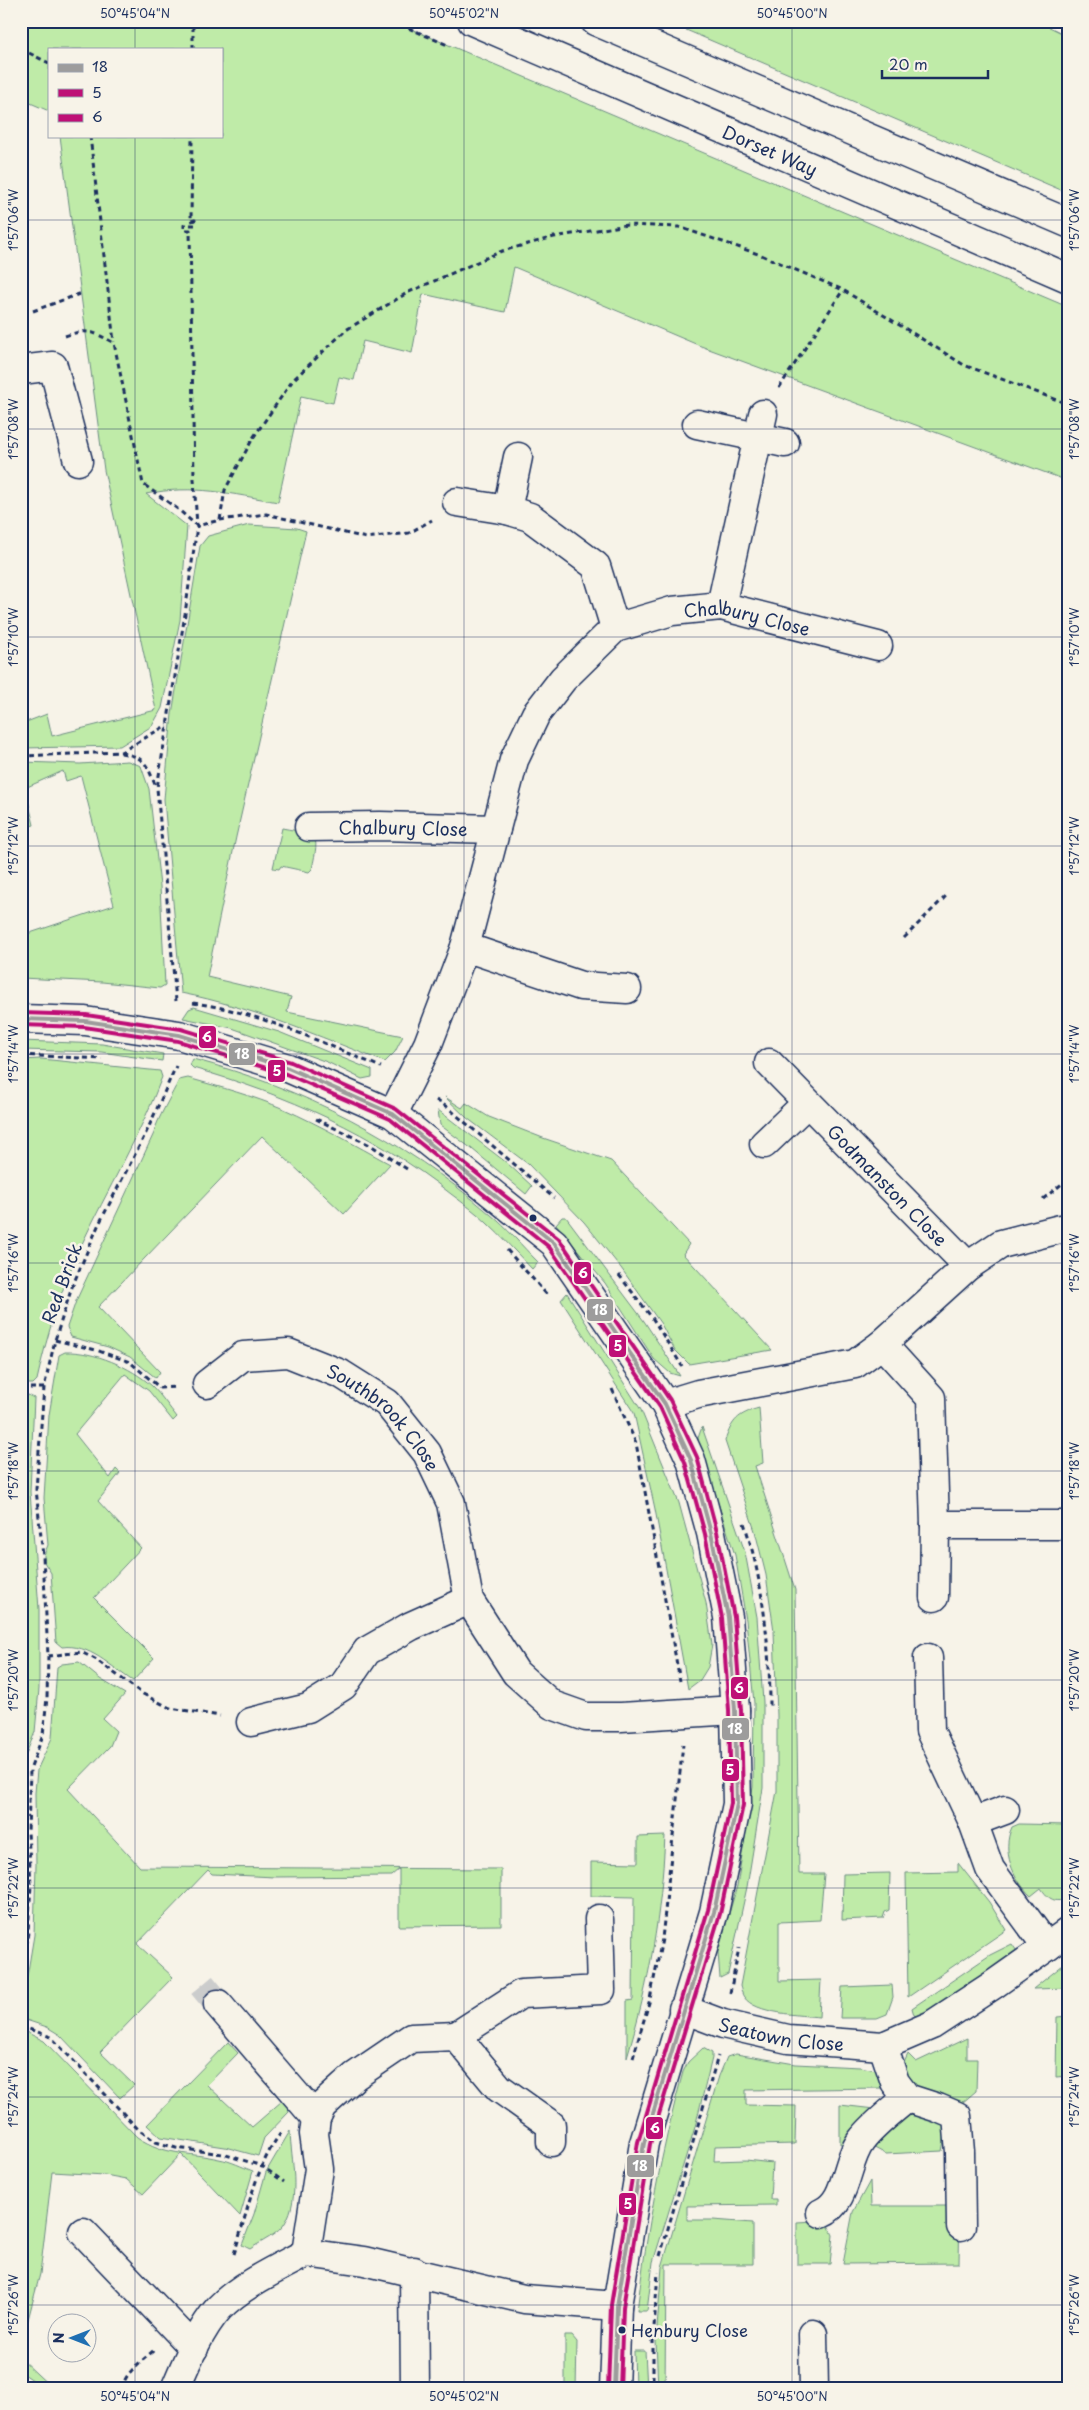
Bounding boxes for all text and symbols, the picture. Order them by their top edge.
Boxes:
text: 50°45'04"N [100,4,170,22]
text: 50°45'02"N [429,4,499,22]
text: 50°45'00"N [756,4,828,22]
legend [48,48,222,138]
scale bar [882,48,988,80]
text: 20 m [889,52,928,75]
text: 18 [92,54,108,77]
text: 5 [92,80,102,103]
text: 6 [92,104,103,127]
street label: Dorset Way [719,117,822,182]
text: 1°57'06"W [4,188,22,251]
text: 1°57'06"W [1065,188,1083,251]
text: 1°57'08"W [4,398,22,460]
text: 1°57'08"W [1065,398,1083,460]
street label: Chalbury Close [682,592,813,642]
text: 1°57'10"W [4,607,22,667]
text: 1°57'10"W [1065,607,1083,667]
street label: Chalbury Close [338,812,468,842]
text: 1°57'12"W [4,816,22,875]
text: 1°57'12"W [1065,816,1083,875]
text: 1°57'14"W [4,1024,22,1083]
text: 1°57'14"W [1065,1024,1083,1083]
line badge: 6 [198,1025,217,1049]
text: 6 [202,1026,212,1047]
line badge: 18 [228,1042,256,1066]
text: 18 [234,1043,250,1064]
line badge: 5 [267,1059,286,1083]
text: 5 [273,1060,282,1081]
street label: Godmanston Close [822,1117,954,1252]
unlabelled marker [528,1213,538,1223]
text: 1°57'16"W [4,1233,22,1292]
text: 1°57'16"W [1065,1233,1083,1292]
street label: Red Brick [34,1239,88,1327]
line badge: 6 [573,1261,592,1285]
text: 6 [578,1262,588,1283]
line badge: 18 [586,1298,614,1322]
text: 18 [592,1299,608,1320]
line badge: 5 [608,1334,627,1358]
text: 5 [614,1335,623,1356]
street label: Southbrook Close [323,1356,447,1475]
text: 1°57'18"W [4,1441,22,1500]
text: 1°57'18"W [1065,1441,1083,1500]
text: 1°57'20"W [4,1648,22,1711]
text: 1°57'20"W [1065,1648,1083,1711]
line badge: 6 [730,1676,749,1700]
text: 6 [734,1677,744,1698]
line badge: 18 [721,1717,750,1741]
text: 18 [727,1718,743,1739]
line badge: 5 [721,1758,740,1782]
text: 5 [726,1759,735,1780]
text: 1°57'22"W [4,1857,22,1919]
text: 1°57'22"W [1065,1857,1083,1919]
street label: Seatown Close [716,2010,845,2057]
text: 1°57'24"W [4,2066,22,2128]
text: 1°57'24"W [1065,2066,1083,2128]
line badge: 6 [645,2116,664,2140]
text: 6 [650,2117,660,2138]
line badge: 18 [626,2154,655,2178]
text: 18 [632,2155,648,2176]
line badge: 5 [618,2192,637,2216]
text: 5 [624,2193,633,2214]
text: 1°57'26"W [4,2274,22,2336]
text: 1°57'26"W [1065,2274,1083,2336]
north arrow [48,2312,98,2362]
place label: Henbury Close [631,2317,748,2343]
marker: Henbury Close [617,2325,627,2335]
text: N [48,2332,69,2344]
text: 50°45'04"N [100,2387,170,2405]
text: 50°45'02"N [429,2387,499,2405]
text: 50°45'00"N [756,2387,828,2405]

